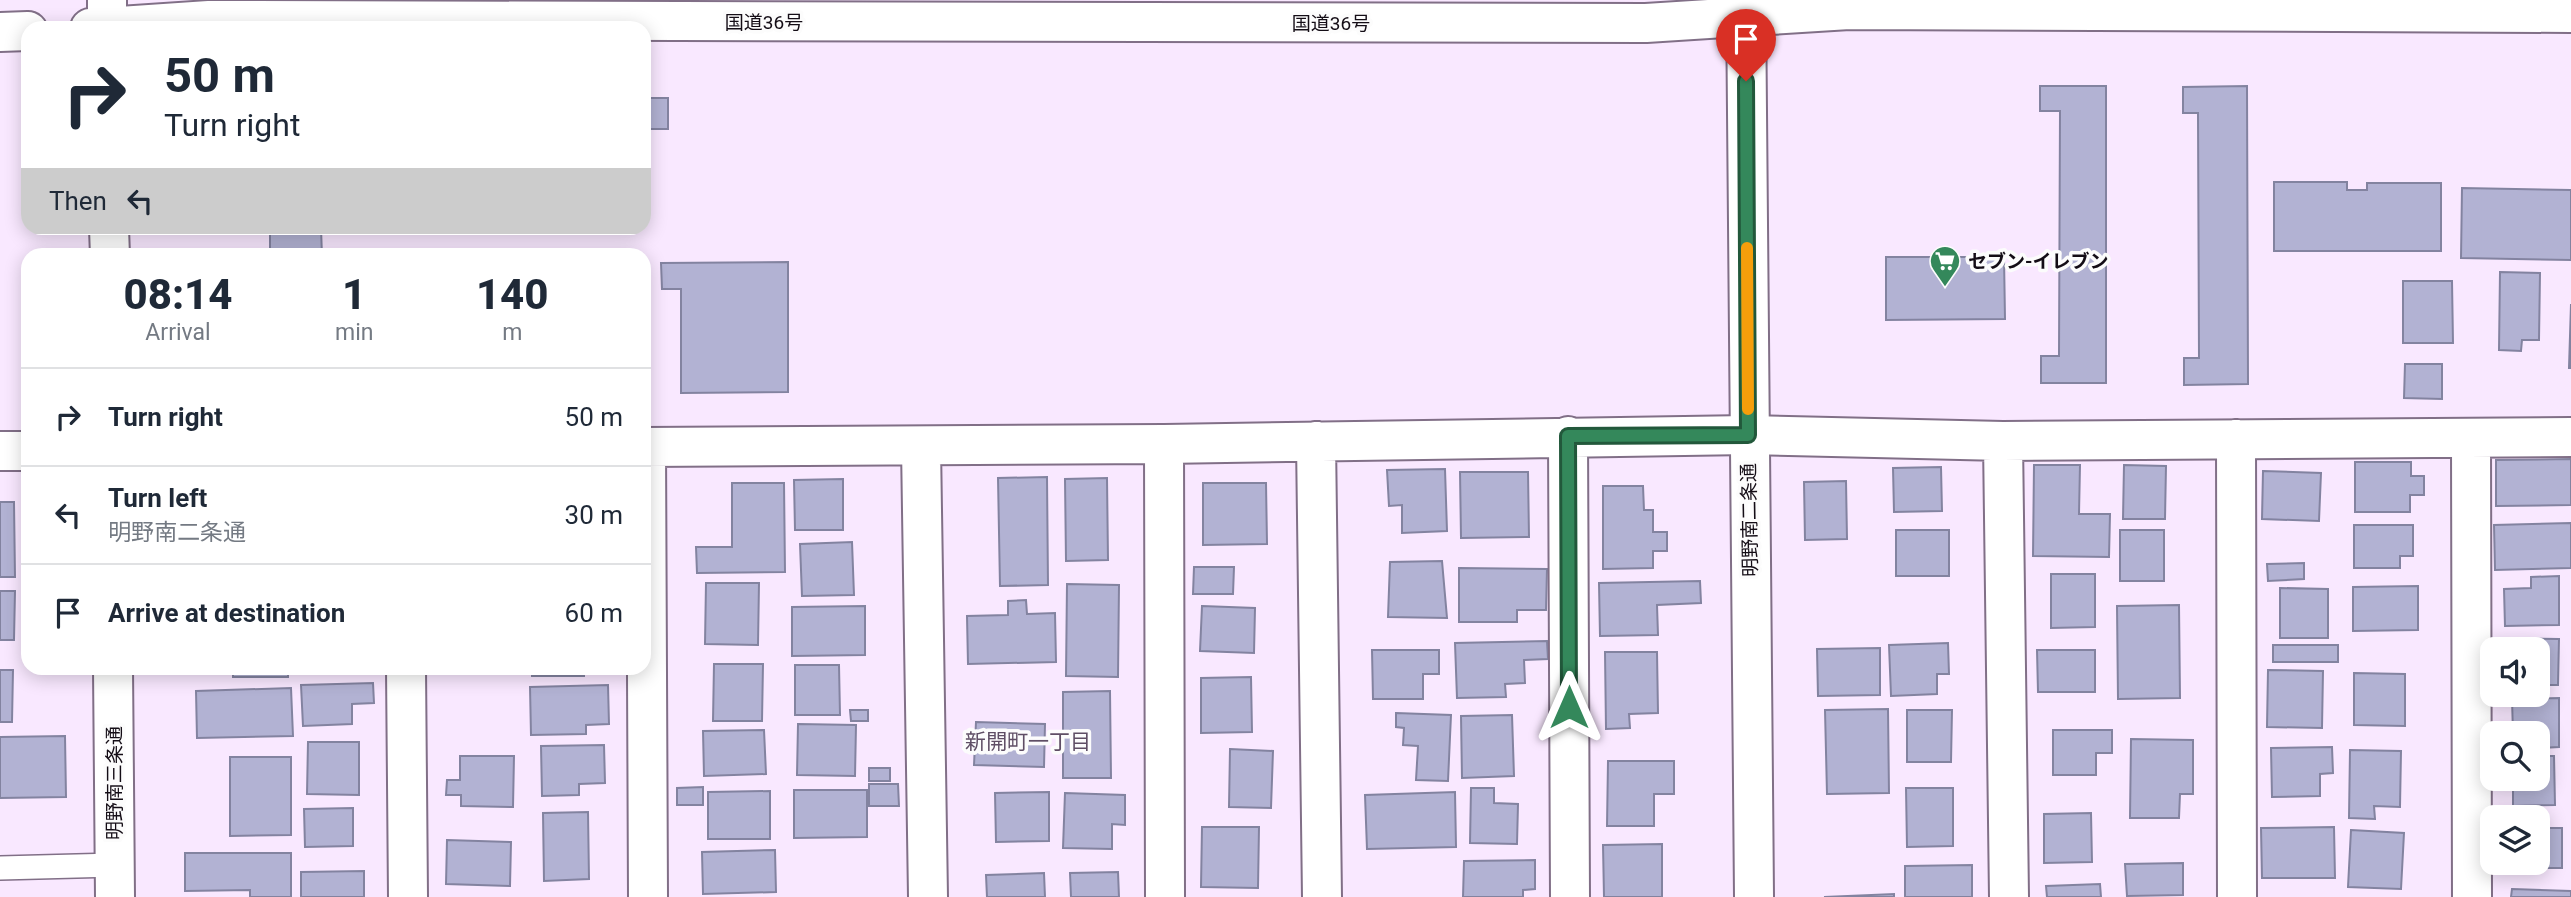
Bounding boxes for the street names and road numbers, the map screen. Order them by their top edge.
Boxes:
street label: 国道36号 [725,11,803,34]
street label: 国道36号 [1292,12,1370,35]
street label: 明野南二条通 [1737,463,1762,577]
street label: 明野南三条通 [103,726,126,840]

